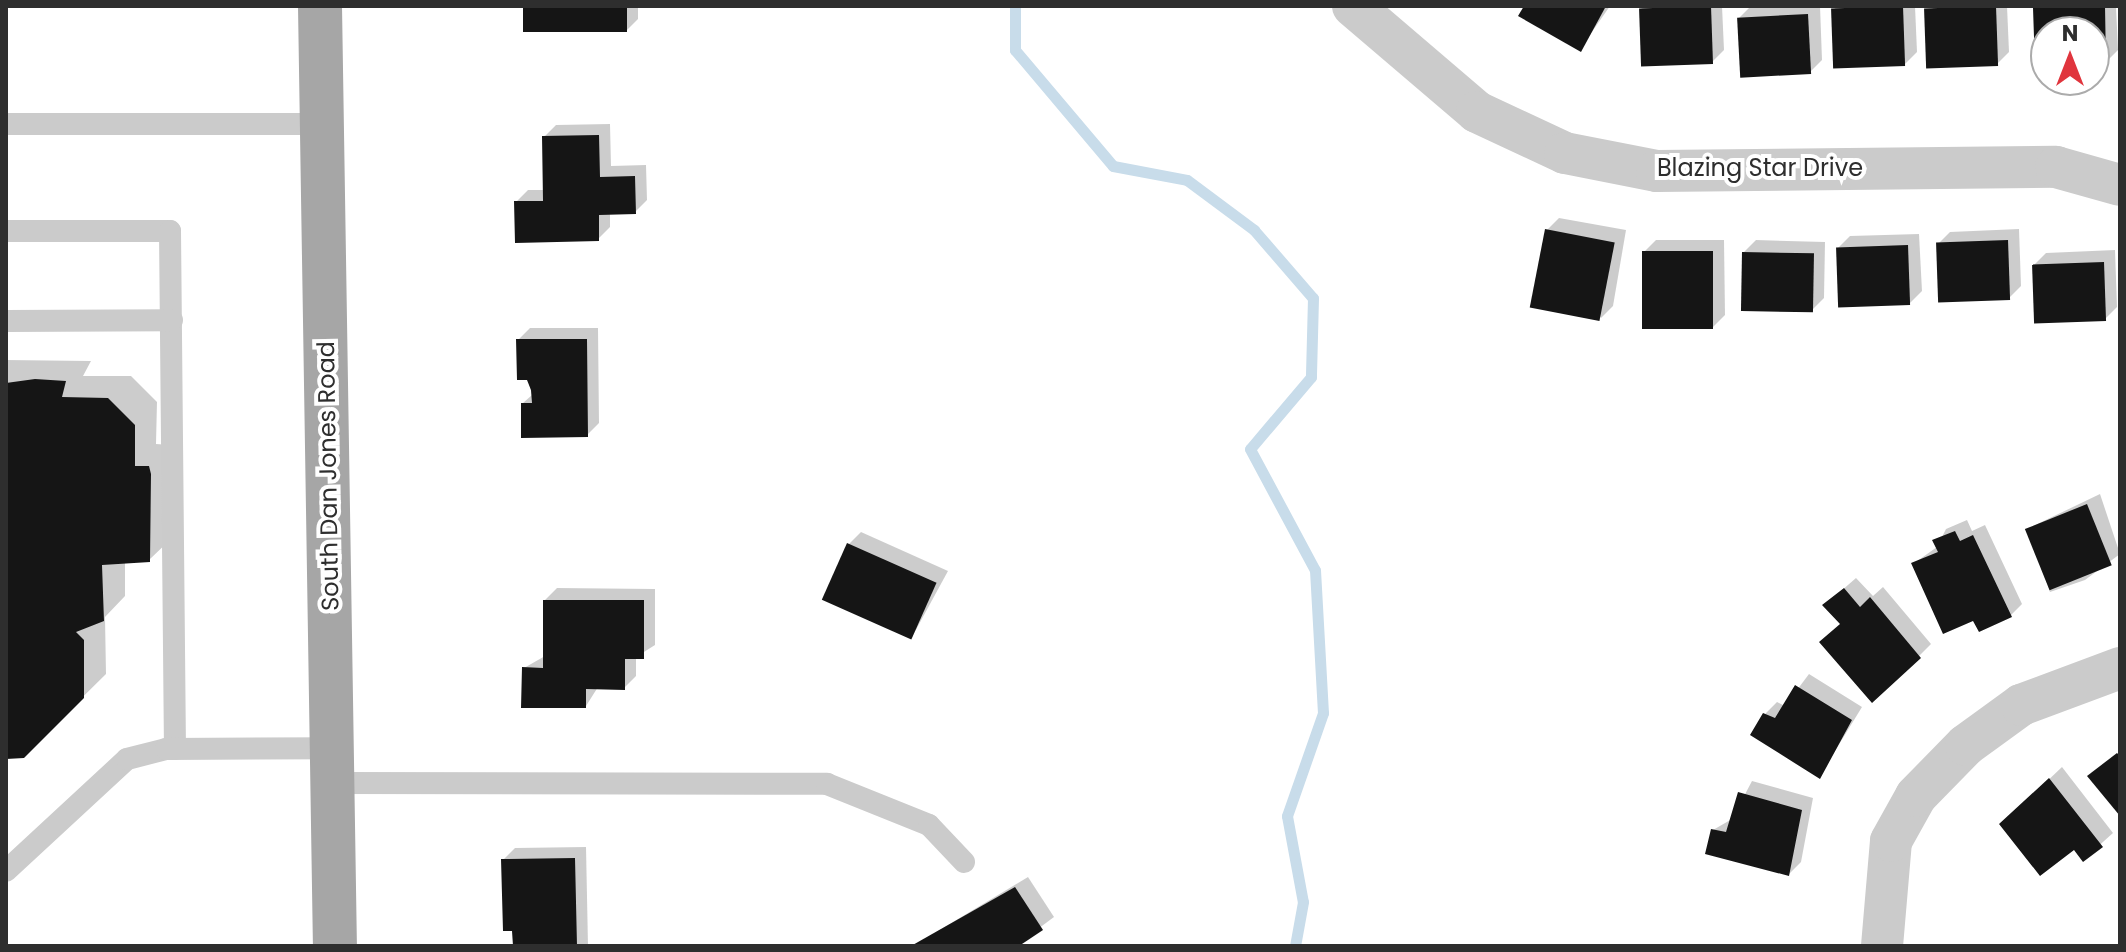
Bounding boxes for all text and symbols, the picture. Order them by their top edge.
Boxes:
north arrow [2030,16,2110,96]
text: N [2062,18,2078,49]
street label: Blazing Star Drive [1657,154,1863,182]
street label: South Dan Jones Road [311,341,345,611]

